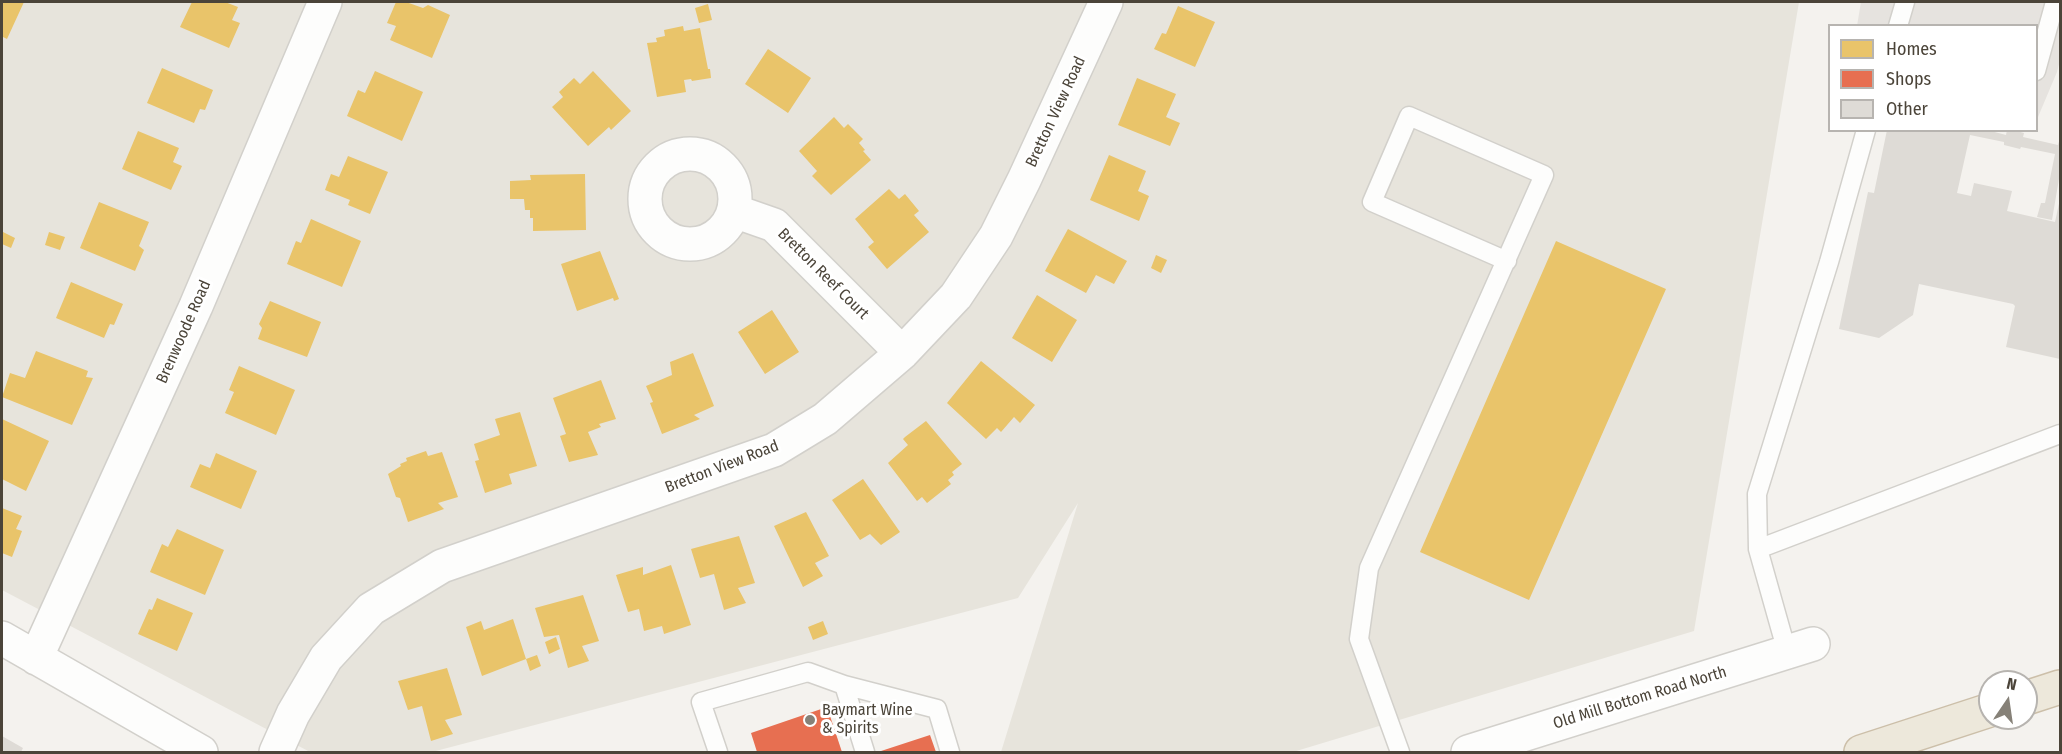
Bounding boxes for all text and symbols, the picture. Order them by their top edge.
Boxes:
legend [1828,24,2038,132]
text: Homes [1886,38,1937,60]
street label: Bretton View Road [1022,54,1090,170]
text: Shops [1886,68,1931,90]
text: Other [1886,98,1928,120]
street label: Bretton Reef Court [773,224,873,324]
street label: Brenwoode Road [153,277,215,387]
street label: Bretton View Road [662,437,782,497]
street label: Old Mill Bottom Road North [1551,662,1729,734]
north arrow [1978,670,2038,730]
text: N [2005,674,2019,694]
place label: Baymart Wine & Spirits [822,701,913,739]
marker: Baymart Wine & Spirits [803,713,817,727]

